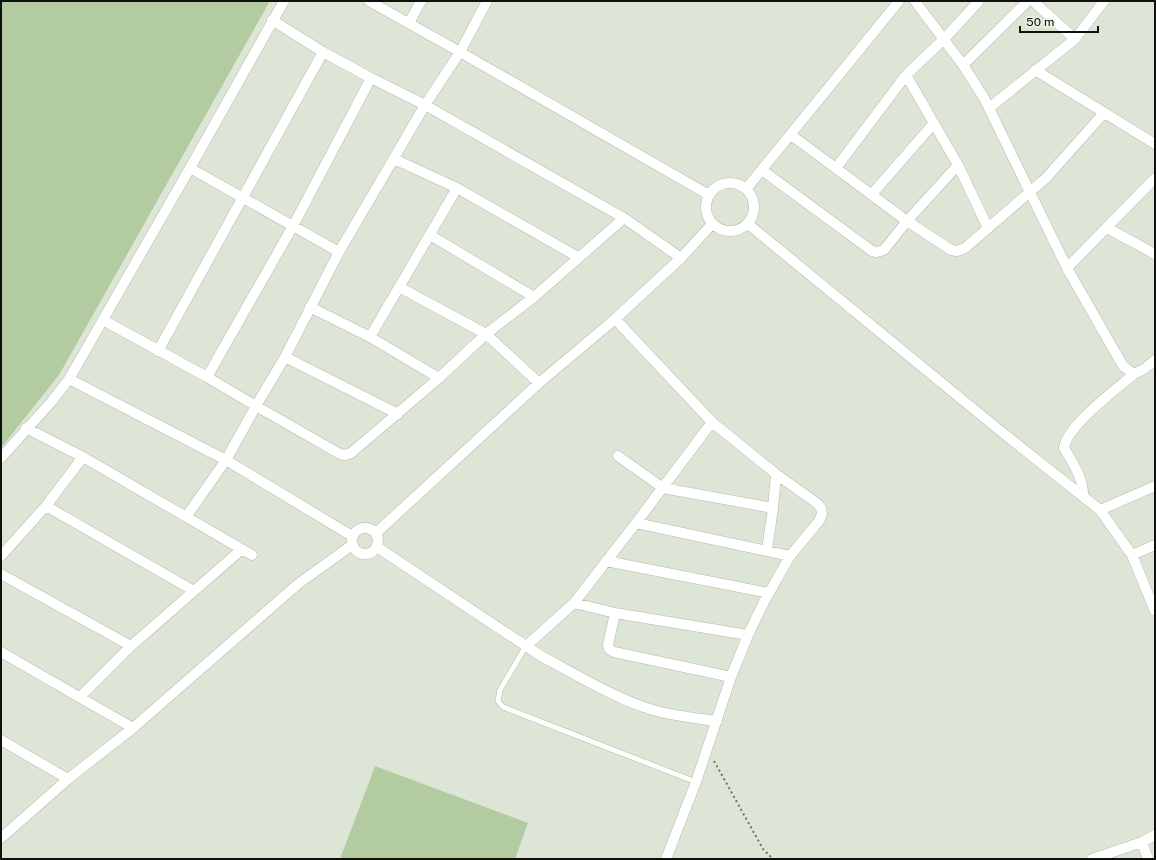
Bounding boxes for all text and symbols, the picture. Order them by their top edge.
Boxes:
scale bar [1020,8,1098,34]
text: 50 m [1026,15,1054,29]

